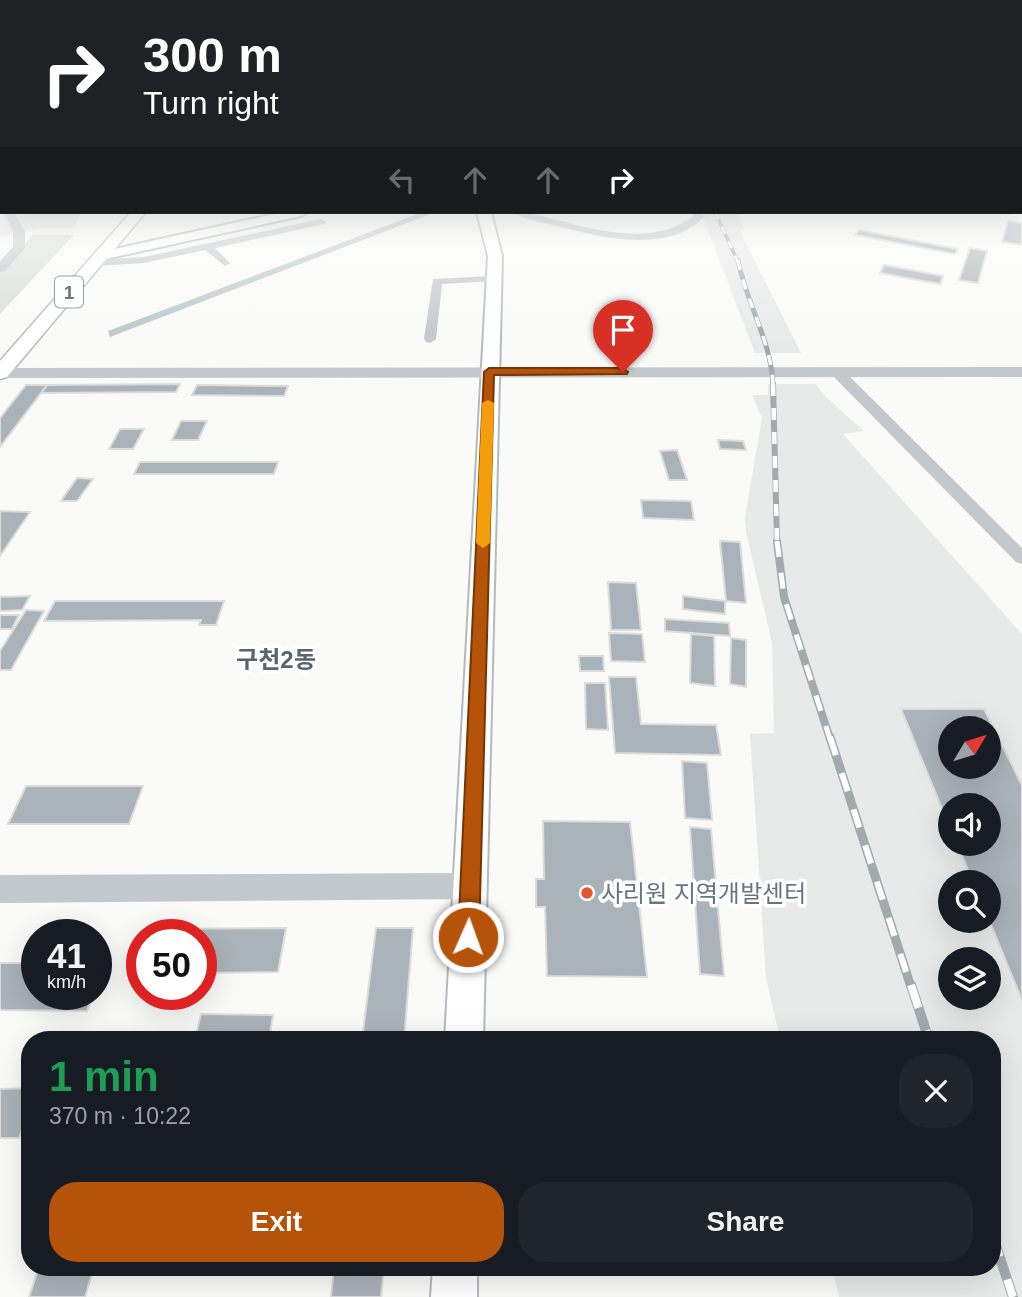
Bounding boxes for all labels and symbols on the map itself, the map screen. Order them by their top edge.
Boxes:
road number: 1 [55,276,83,308]
pin [593,300,653,372]
district label: 구천2동 [236,646,316,673]
north arrow [938,716,1001,779]
place label: 사리원 지역개발센터 [601,880,806,907]
marker: 사리원 지역개발센터 [579,885,595,901]
position arrow [431,900,505,974]
speed limit sign: 50 [126,919,217,1010]

